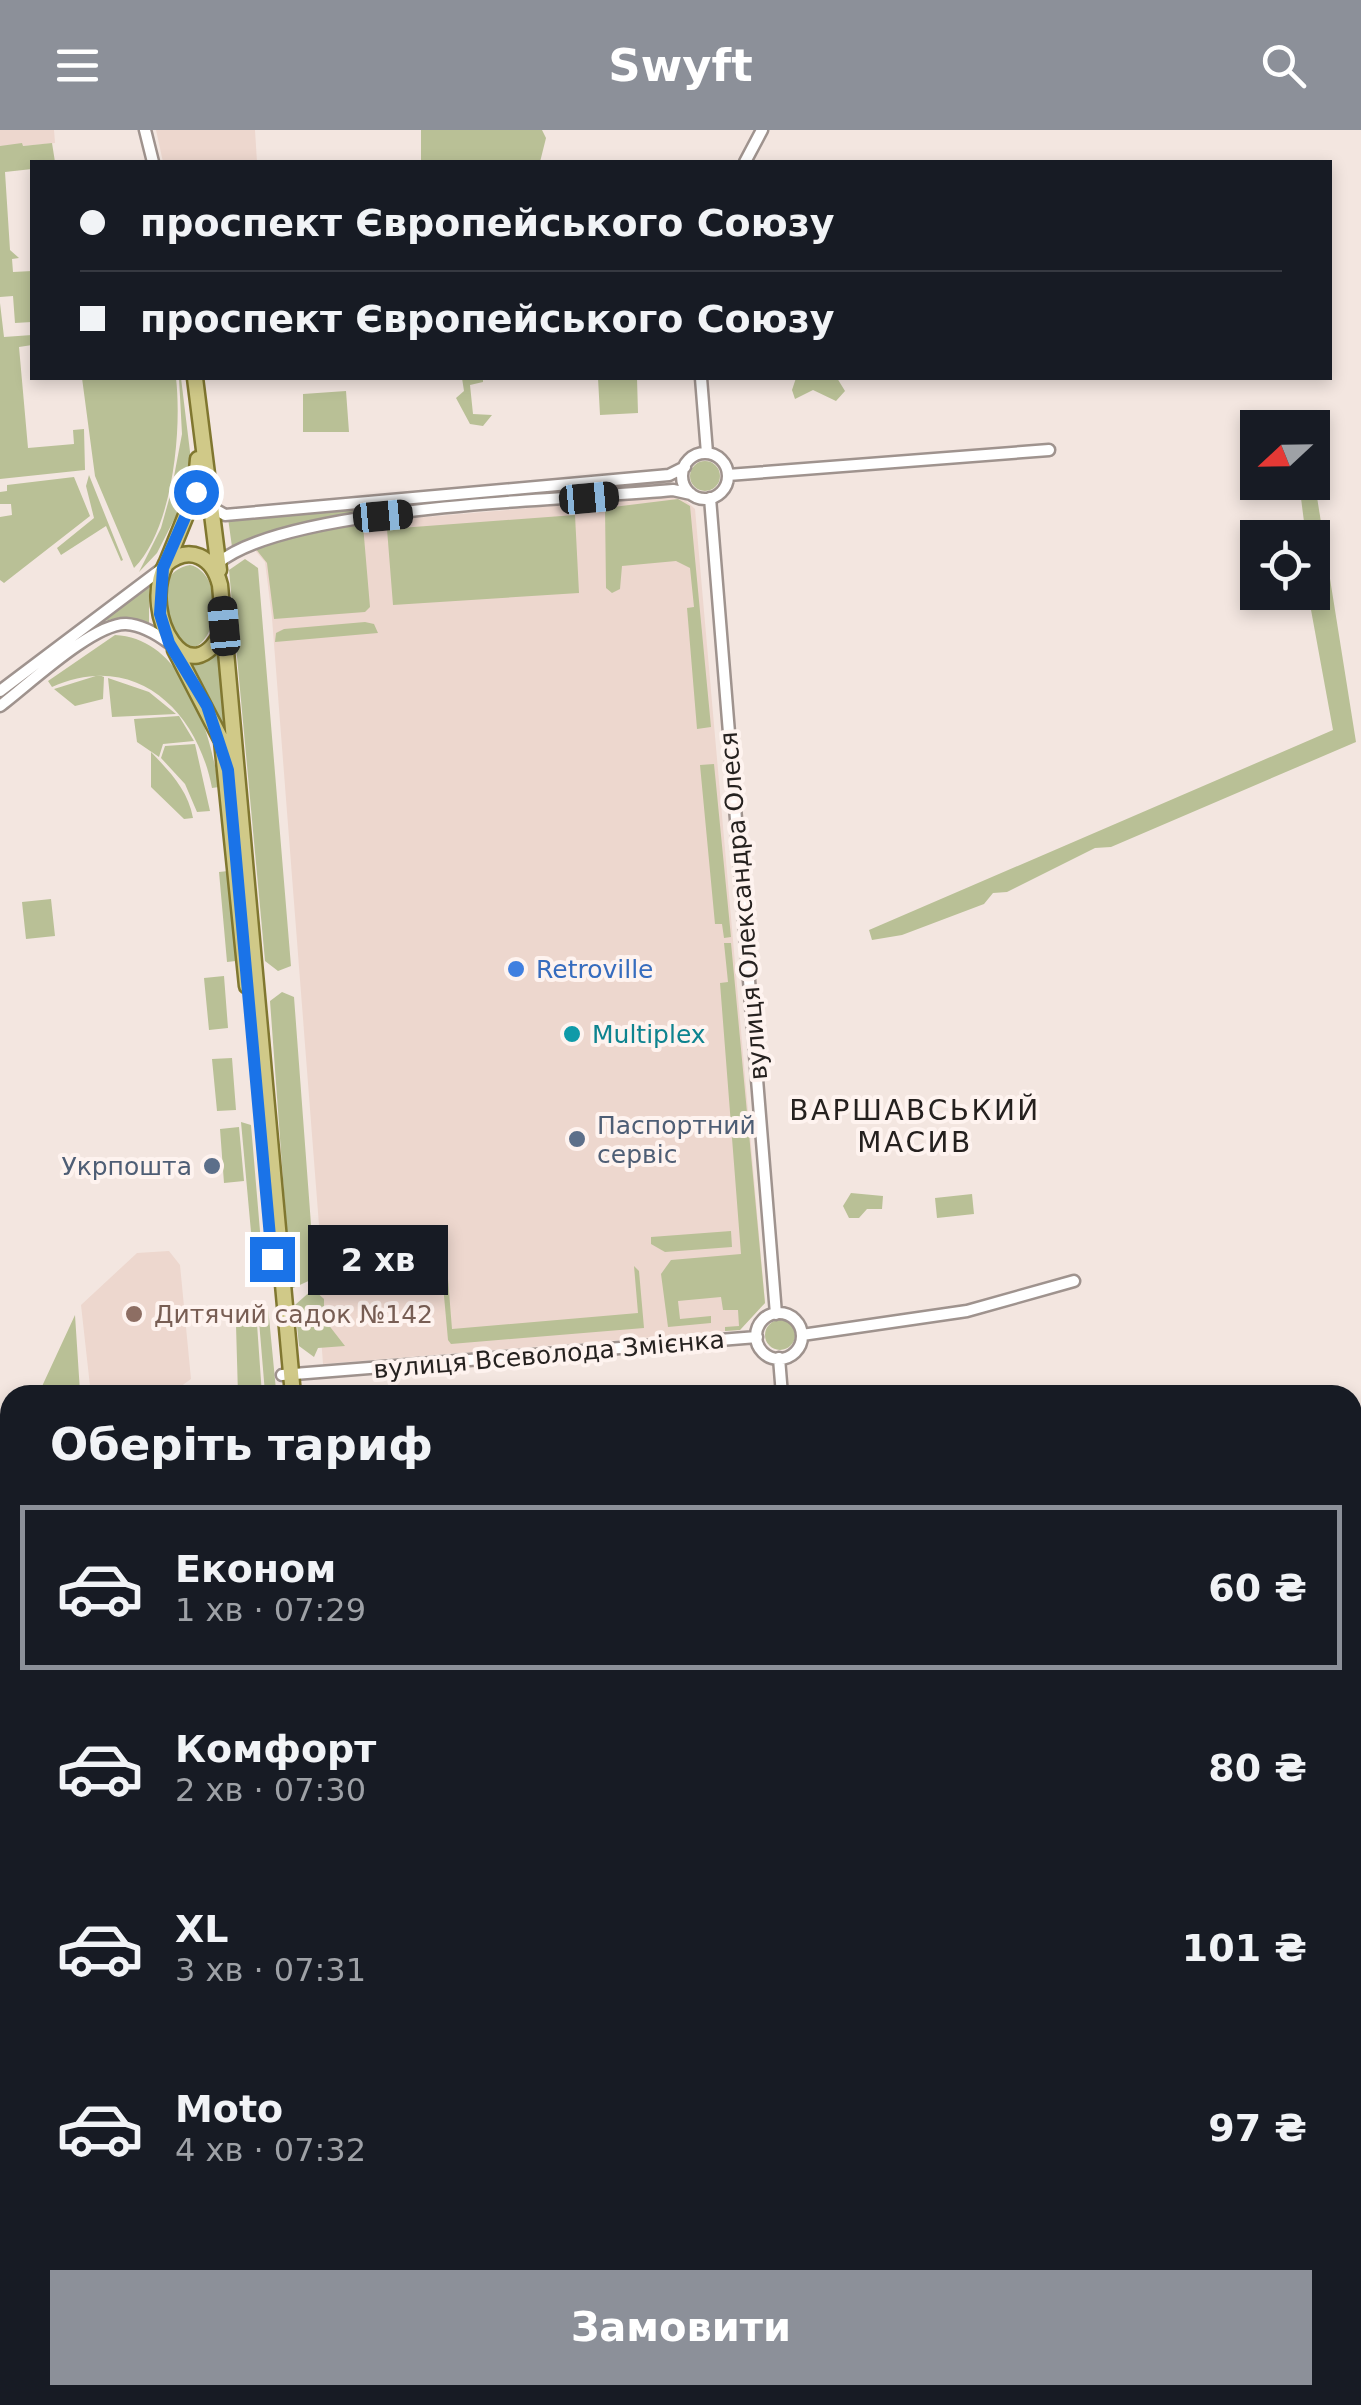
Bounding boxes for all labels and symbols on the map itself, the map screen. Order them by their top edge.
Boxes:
north arrow [1240,410,1330,500]
route start [174,470,219,515]
car [558,480,620,516]
car [352,498,414,534]
car [206,595,242,657]
street label: вулиця Олександра Олеся [714,731,773,1081]
place label: Retroville [536,955,653,984]
marker: Retroville [505,958,527,980]
place label: Multiplex [592,1020,706,1049]
marker: Multiplex [561,1023,583,1045]
district label: ВАРШАВСЬКИЙ МАСИВ [789,1093,1041,1159]
place label: Паспортний сервіс [597,1111,756,1169]
marker: Паспортний сервіс [566,1128,588,1150]
place label: Укрпошта [61,1152,192,1181]
marker: Укрпошта [201,1155,223,1177]
callout: 2 хв [307,1224,447,1294]
route end [250,1237,295,1282]
place label: Дитячий садок №142 [154,1300,433,1329]
marker: Дитячий садок №142 [123,1303,145,1325]
street label: вулиця Всеволода Змієнка [372,1325,726,1384]

